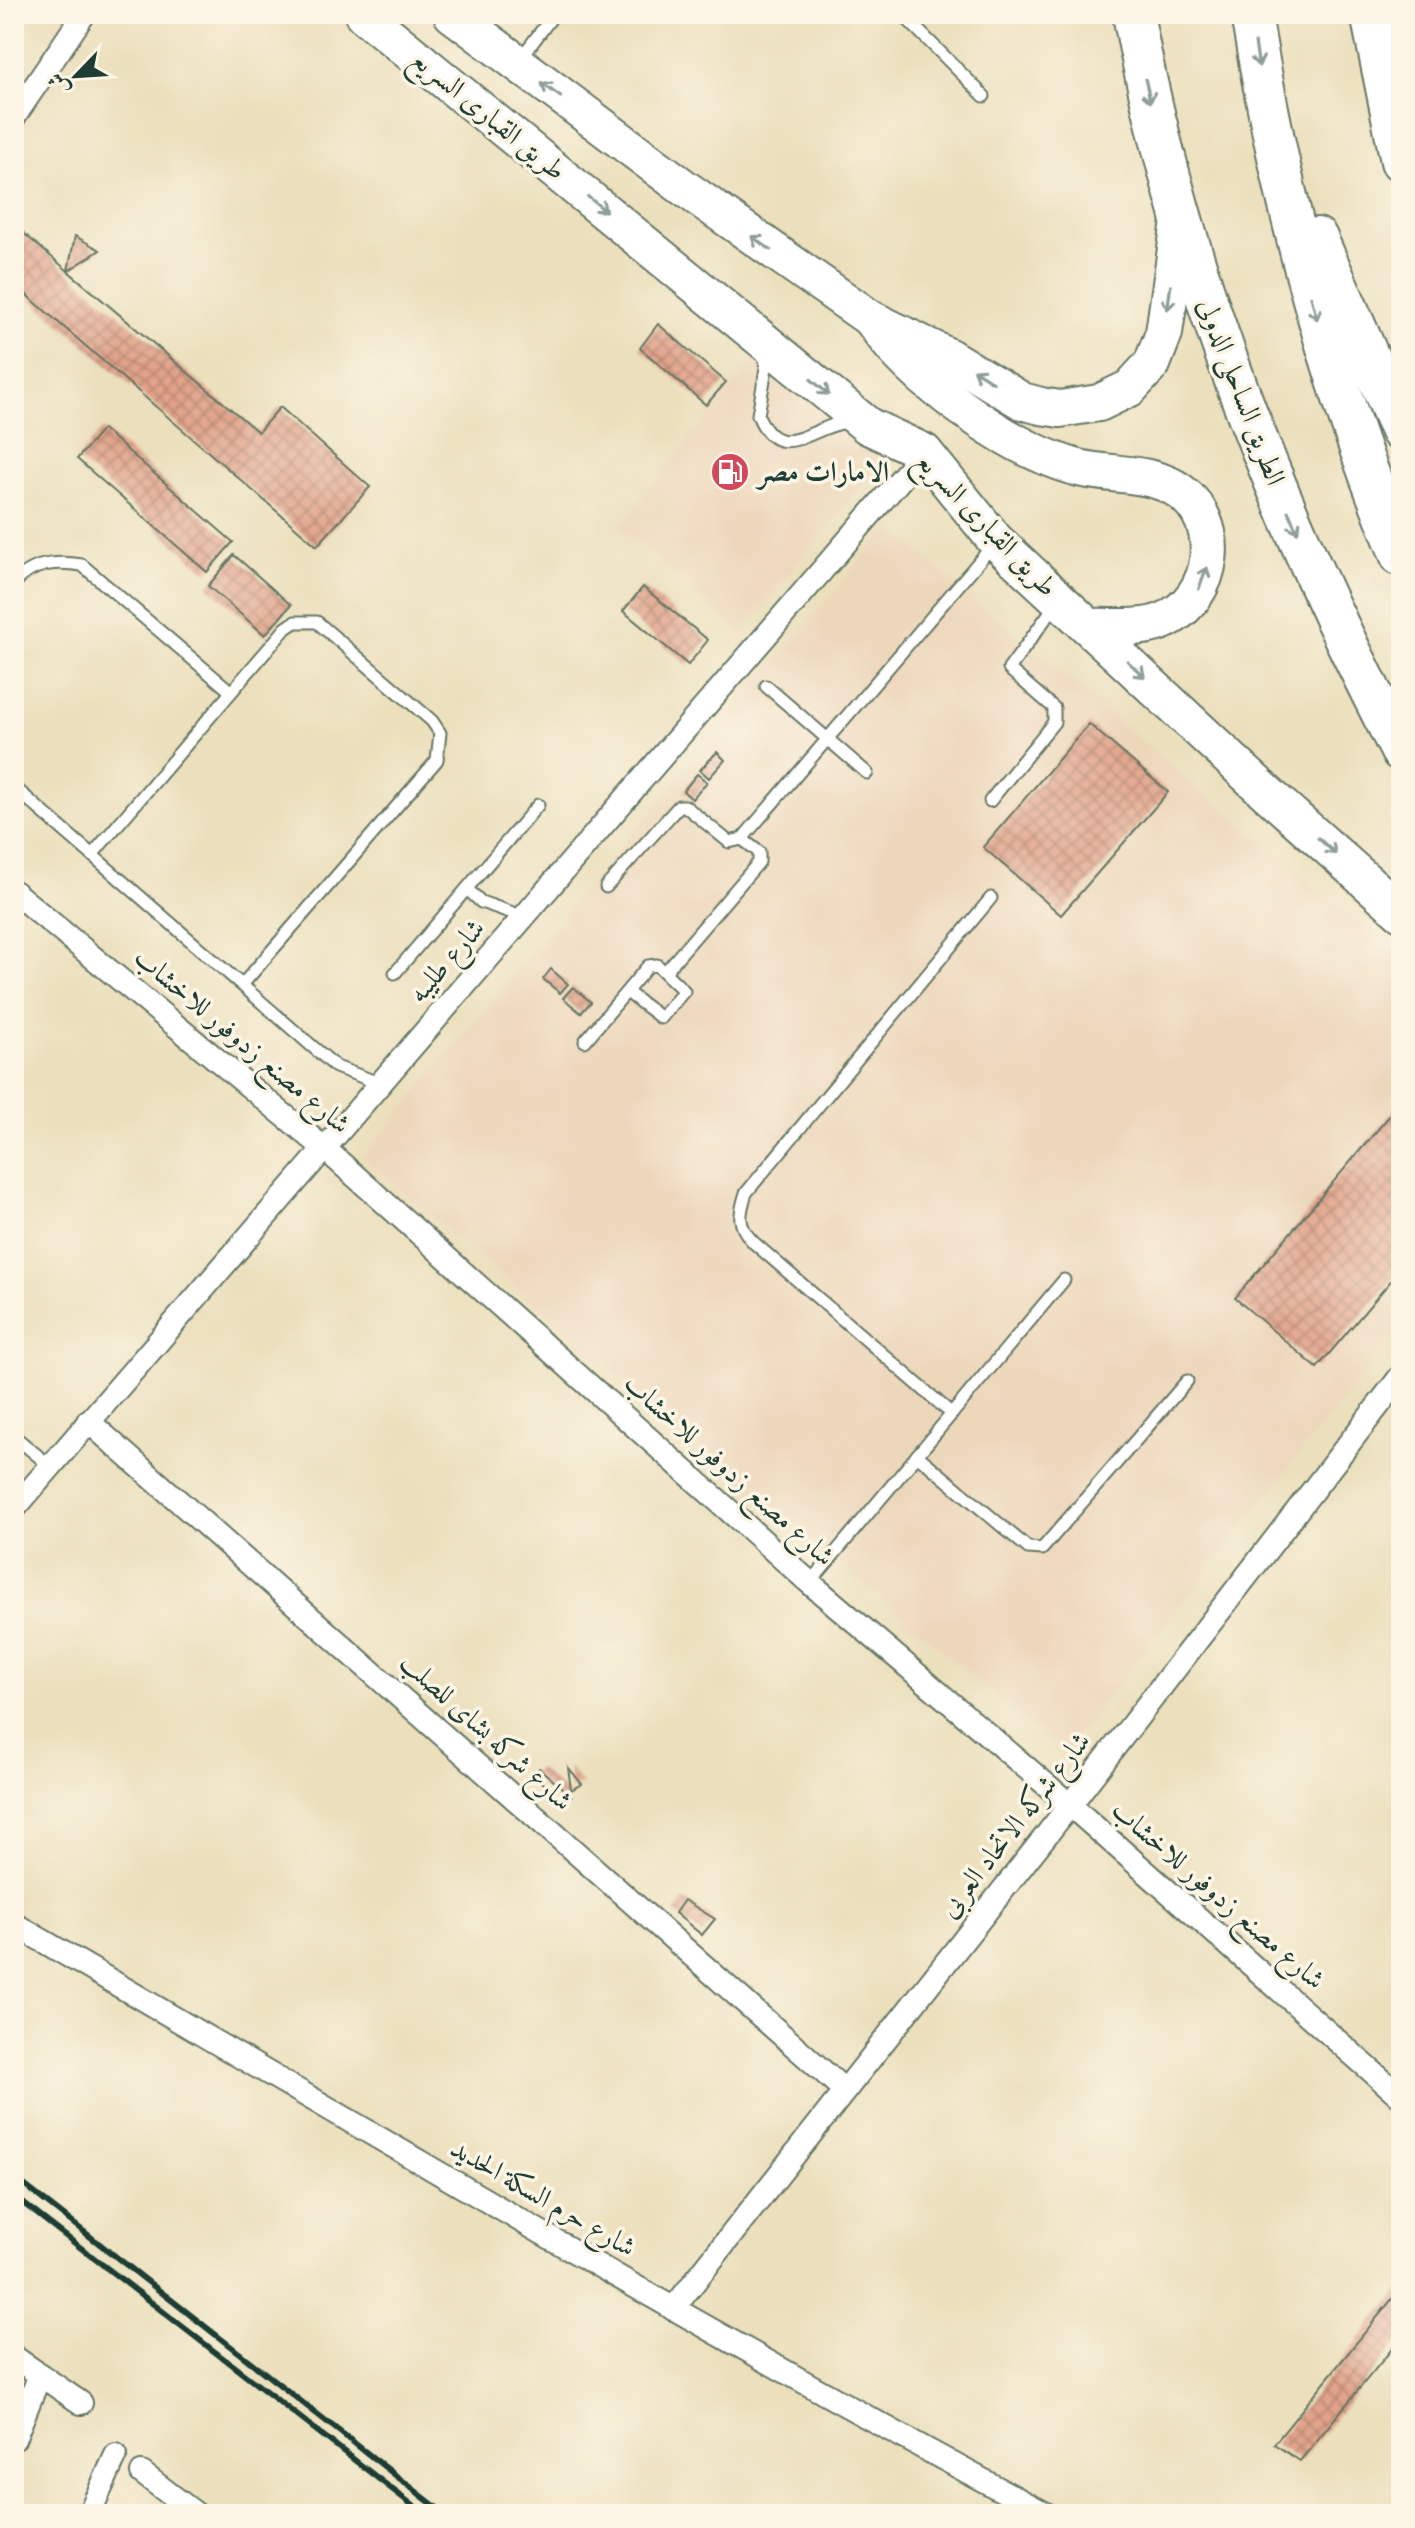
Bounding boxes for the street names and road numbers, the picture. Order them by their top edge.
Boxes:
street label: طريق القبارى السريع [399,42,573,194]
street label: الطريق الساحلى الدولى [1187,293,1293,491]
street label: طريق القبارى السريع [902,443,1065,609]
street label: شارع طليبه [401,912,497,1014]
street label: شارع مصنع زدوفور للاخشاب [122,940,357,1147]
street label: شارع مصنع زدوفور للاخشاب [611,1366,842,1579]
street label: شارع شركه بشاى للصلب [389,1645,580,1823]
street label: شارع شركه الاتحاد العربى [931,1725,1102,1928]
street label: شارع مصنع زدوفور للاخشاب [1099,1793,1332,2003]
street label: شارع حرم السكة الحديد [441,2131,642,2270]

